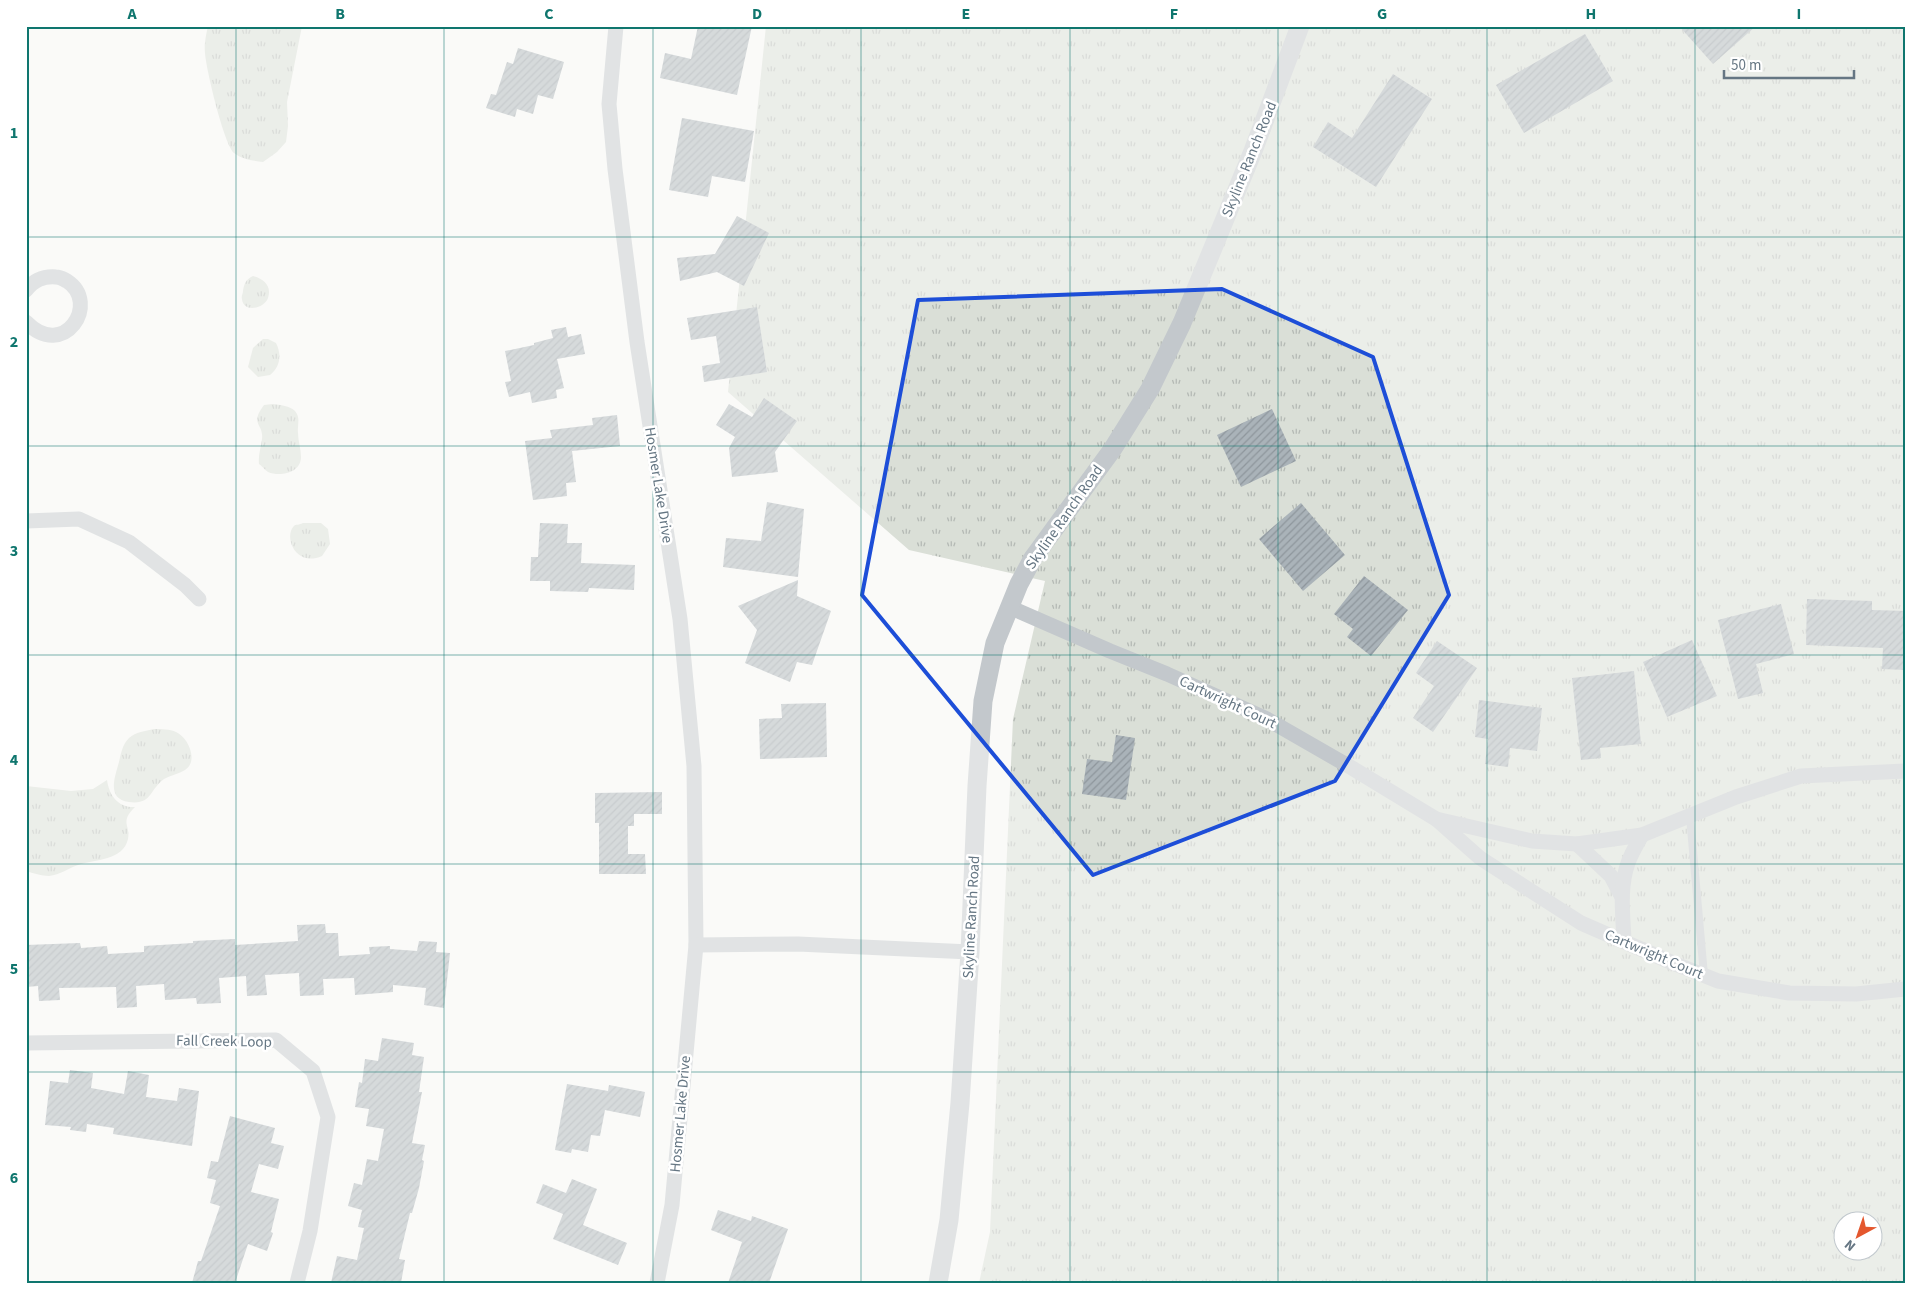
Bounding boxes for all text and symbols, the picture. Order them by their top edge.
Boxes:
text: A [126,3,137,25]
text: B [335,3,345,25]
text: C [544,3,554,25]
text: D [752,3,762,25]
text: E [962,3,970,25]
text: F [1170,3,1178,25]
text: G [1377,3,1387,25]
text: H [1586,3,1596,25]
text: I [1797,3,1801,25]
scale bar [1724,48,1854,80]
text: 50 m [1731,55,1761,76]
street label: Skyline Ranch Road [1217,98,1282,220]
text: 1 [10,122,18,144]
text: 2 [10,331,18,353]
street label: Hosmer Lake Drive [639,426,678,545]
street label: Skyline Ranch Road [1021,461,1108,574]
text: 3 [10,540,18,562]
street label: Cartwright Court [1176,671,1280,734]
text: 4 [10,749,19,771]
street label: Skyline Ranch Road [958,855,985,979]
street label: Cartwright Court [1601,924,1706,985]
text: 5 [10,958,18,980]
street label: Fall Creek Loop [176,1030,272,1053]
street label: Hosmer Lake Drive [665,1055,696,1173]
text: 6 [10,1167,18,1189]
north arrow [1834,1212,1884,1262]
text: N [1840,1235,1860,1256]

